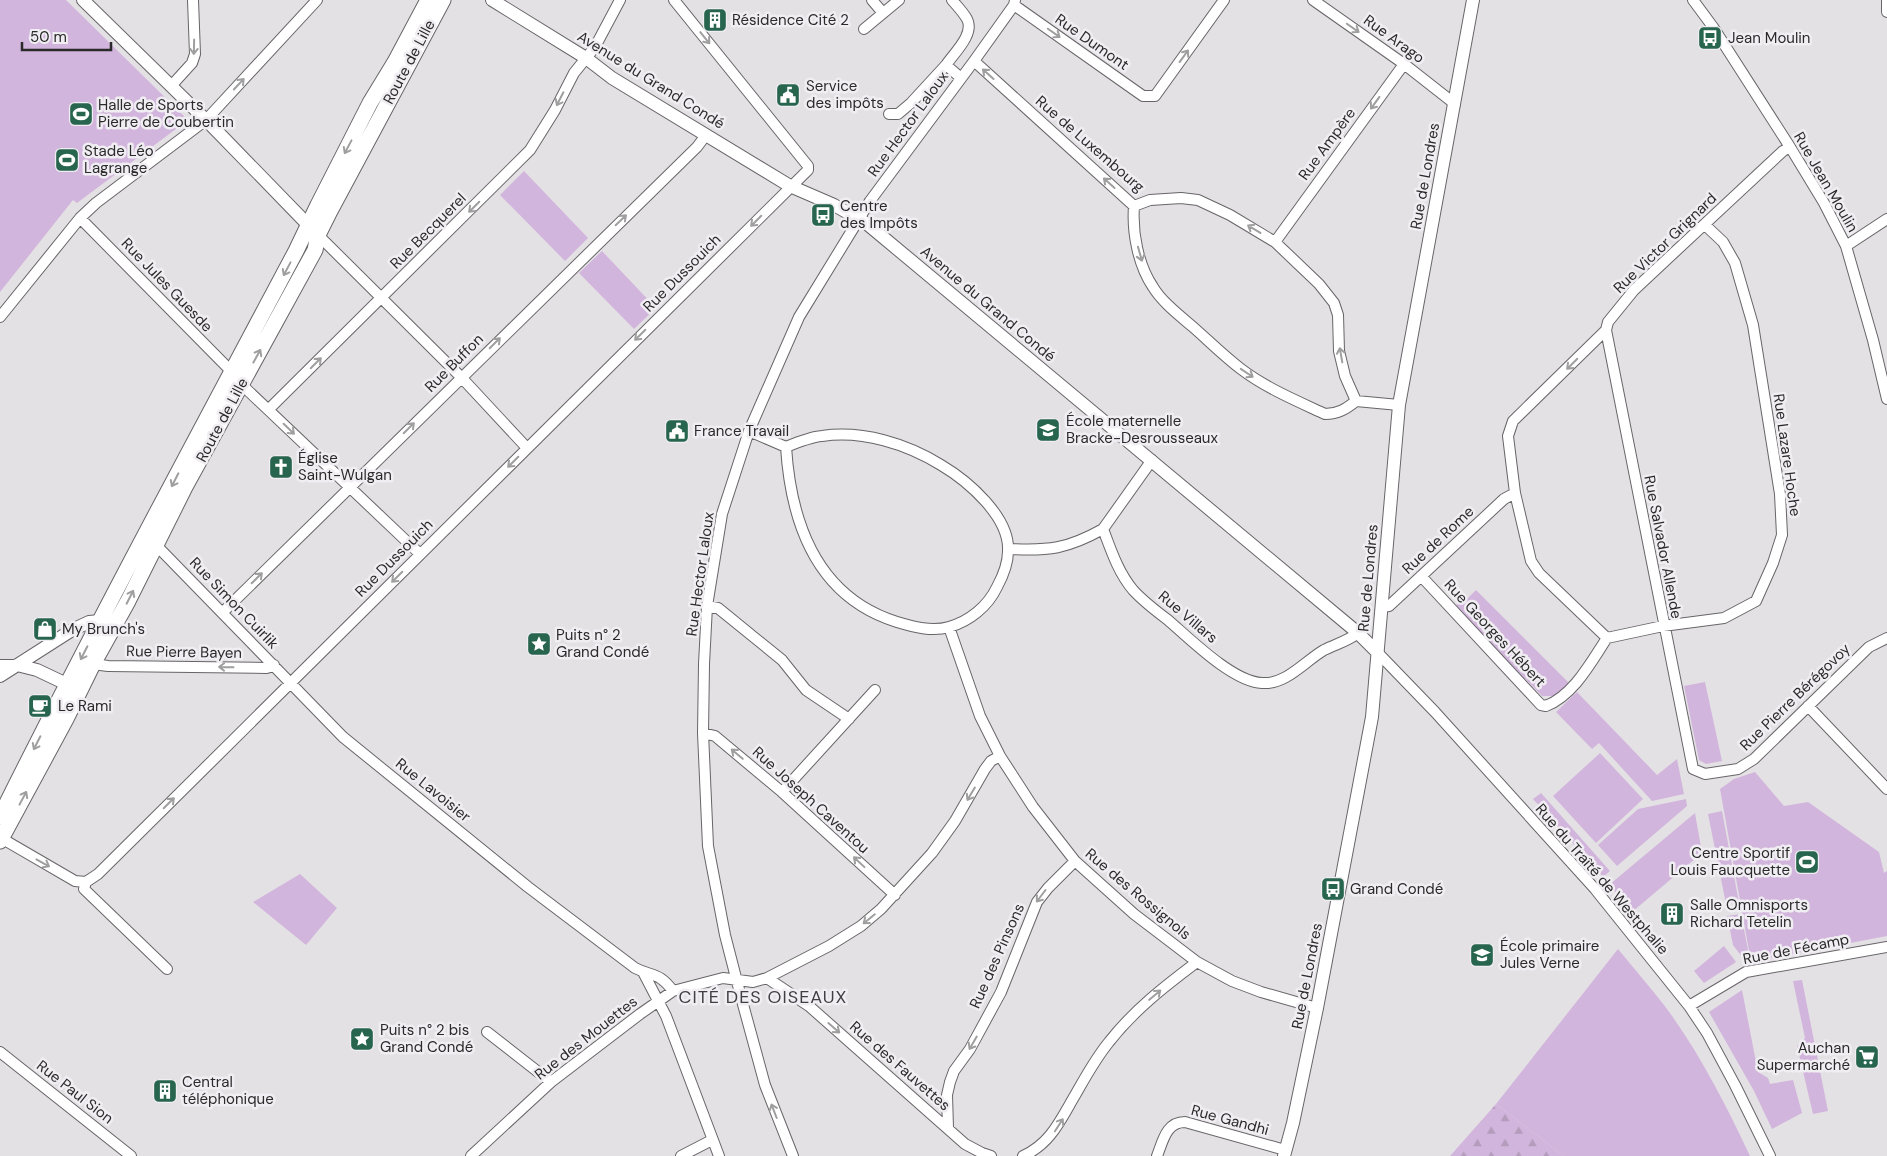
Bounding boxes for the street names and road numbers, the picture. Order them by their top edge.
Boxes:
street label: Rue Dumont [1051,9,1133,75]
street label: Rue Arago [1360,10,1429,68]
street label: Route de Lille [378,16,440,108]
street label: Avenue du Grand Condé [574,26,728,134]
street label: Rue Hector Laloux [863,67,953,181]
street label: Rue de Luxembourg [1031,91,1149,197]
street label: Rue Ampère [1294,104,1360,184]
street label: Rue de Londres [1406,121,1444,231]
street label: Rue Jean Moulin [1789,128,1863,236]
street label: Rue Victor Grignard [1609,188,1721,298]
street label: Rue Becquerel [386,189,470,273]
street label: Rue Dussouich [639,230,725,316]
street label: Rue Jules Guesde [117,234,217,336]
street label: Avenue du Grand Condé [916,242,1060,366]
street label: Rue Buffon [420,329,488,397]
street label: Route de Lille [191,374,253,466]
street label: Rue Lazare Hoche [1768,392,1806,518]
street label: Rue Salvador Allende [1639,474,1687,620]
street label: Rue de Rome [1398,502,1478,578]
street label: Rue Hector Laloux [681,510,719,638]
street label: Rue Dussouich [351,515,437,601]
street label: Rue de Londres [1353,523,1383,633]
street label: Rue Simon Cuirlik [185,553,283,653]
street label: Rue Georges Hébert [1440,575,1550,691]
street label: Rue Villars [1154,586,1222,648]
street label: Rue Pierre Bérégovoy [1735,639,1855,755]
street label: Rue Pierre Bayen [126,641,242,663]
street label: Rue Joseph Caventou [748,742,874,858]
street label: Rue Lavoisier [391,754,475,827]
street label: Rue du Traîté de Westphalie [1531,799,1673,959]
street label: Rue des Rossignols [1081,844,1195,944]
street label: Rue des Pinsons [965,900,1029,1012]
street label: Rue de Londres [1287,921,1327,1031]
street label: Rue de Fécamp [1741,929,1851,969]
street label: Rue des Mouettes [530,992,642,1084]
street label: Rue des Fauvettes [845,1017,955,1115]
street label: Rue Paul Sion [32,1056,118,1128]
street label: Rue Gandhi [1189,1100,1271,1140]

